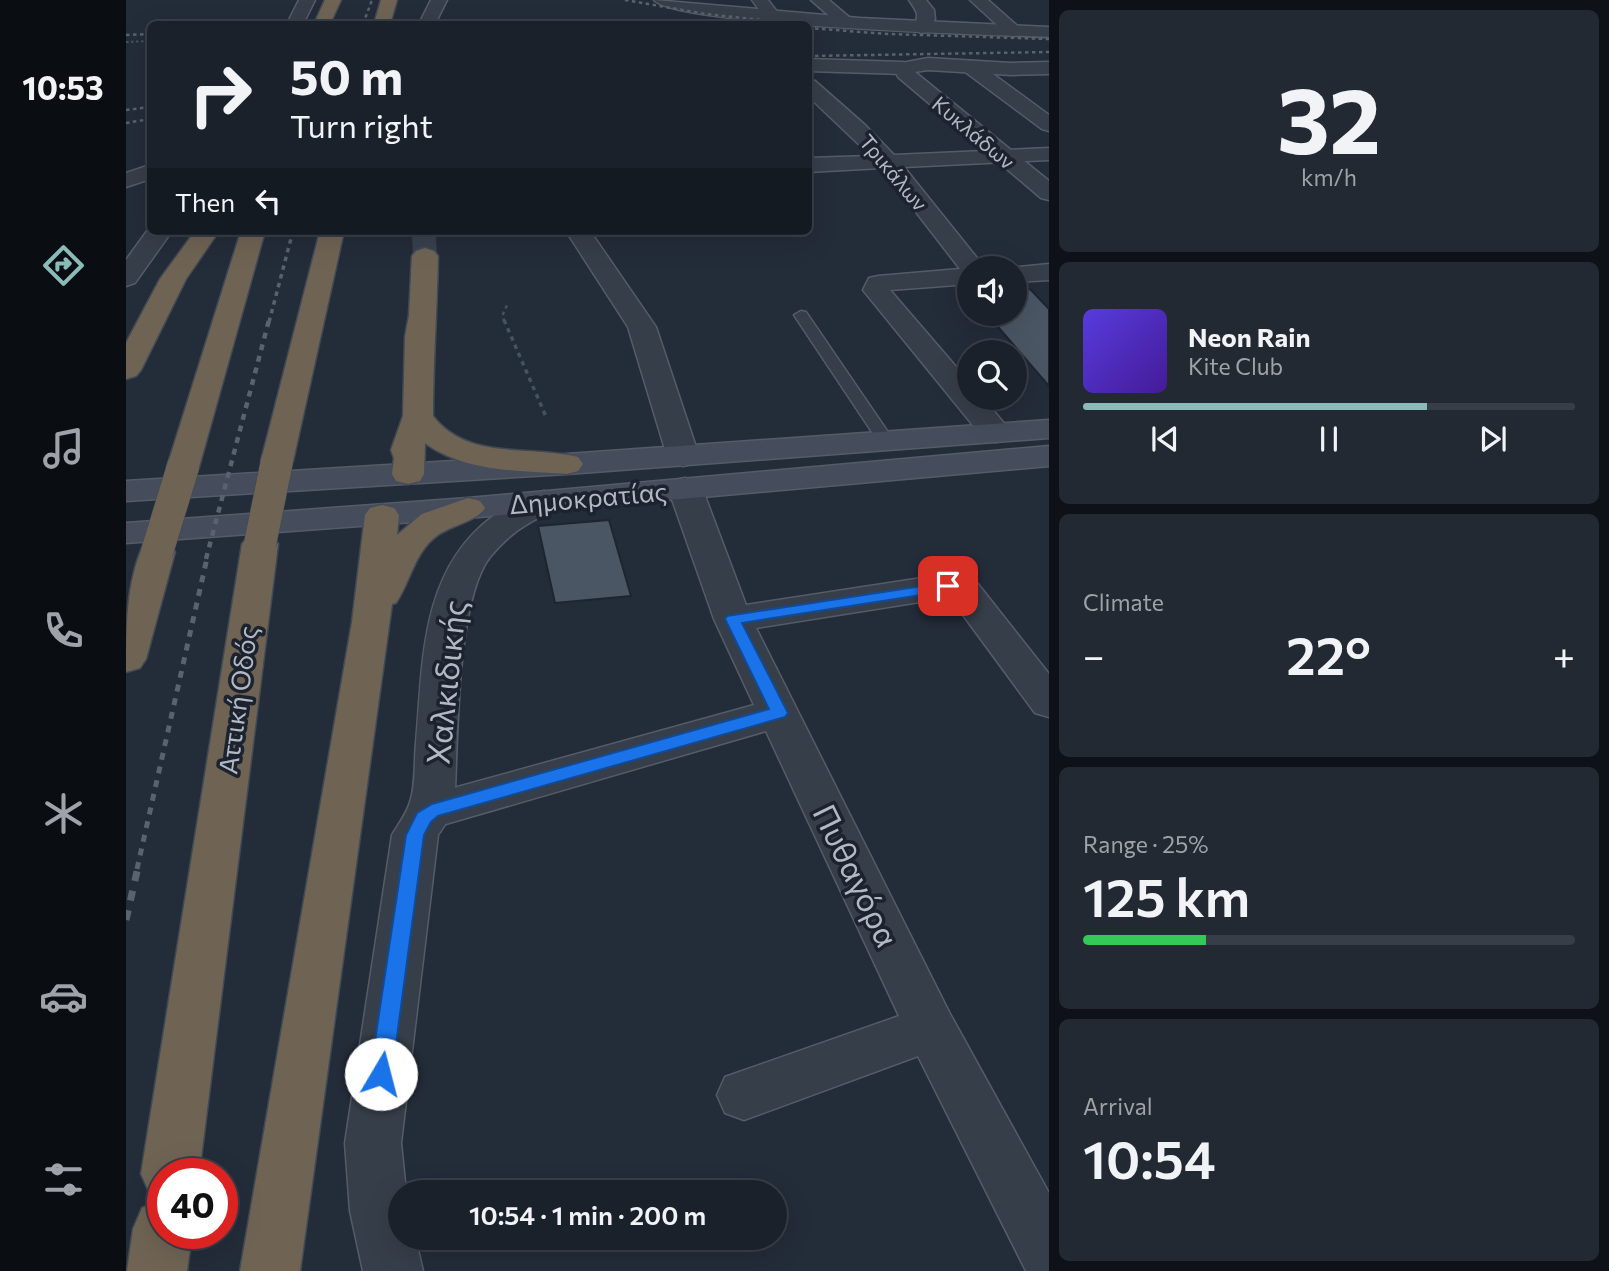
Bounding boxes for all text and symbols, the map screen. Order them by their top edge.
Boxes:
text: 50 m [290,45,403,105]
icon: right [175,49,266,140]
text: 32 [1277,61,1381,173]
text: 10:53 [22,67,104,107]
street label: Κυκλάδων [928,90,1021,174]
text: Turn right [290,105,433,145]
street label: Τρικάλων [855,129,933,216]
text: km/h [1301,163,1357,191]
icon: left [249,182,287,220]
text: Then [175,186,235,217]
icon: directions [39,241,88,290]
map controls [957,256,1027,410]
button: sound [957,256,1027,326]
text: Neon Rain [1188,321,1311,352]
button: search [957,340,1027,410]
text: Kite Club [1188,352,1283,380]
icon: previous [1146,420,1184,458]
icon: pause [1310,420,1348,458]
icon: next [1474,420,1512,458]
icon: music [39,424,88,473]
street label: Δημοκρατίας [508,475,668,519]
pin [918,556,978,616]
icon: arrive [929,567,967,605]
text: Climate [1083,588,1164,616]
street label: Χαλκιδικής [416,598,474,766]
icon: phone [39,606,88,655]
text: 22° [1286,622,1371,686]
street label: Αττική Οδός [211,624,263,776]
text: − [1083,631,1105,678]
text: + [1553,631,1575,678]
icon: climate [39,789,88,838]
street label: Πυθαγόρα [805,797,909,953]
text: Range · 25% [1083,830,1208,858]
text: 125 km [1083,864,1250,928]
icon: car [39,972,88,1021]
position arrow [344,1037,418,1111]
text: Arrival [1083,1092,1153,1120]
text: 10:54 [1083,1126,1216,1190]
icon: filters [39,1155,88,1204]
speed limit sign: 40 [147,1158,238,1249]
text: 10:54 · 1 min · 200 m [469,1199,706,1230]

